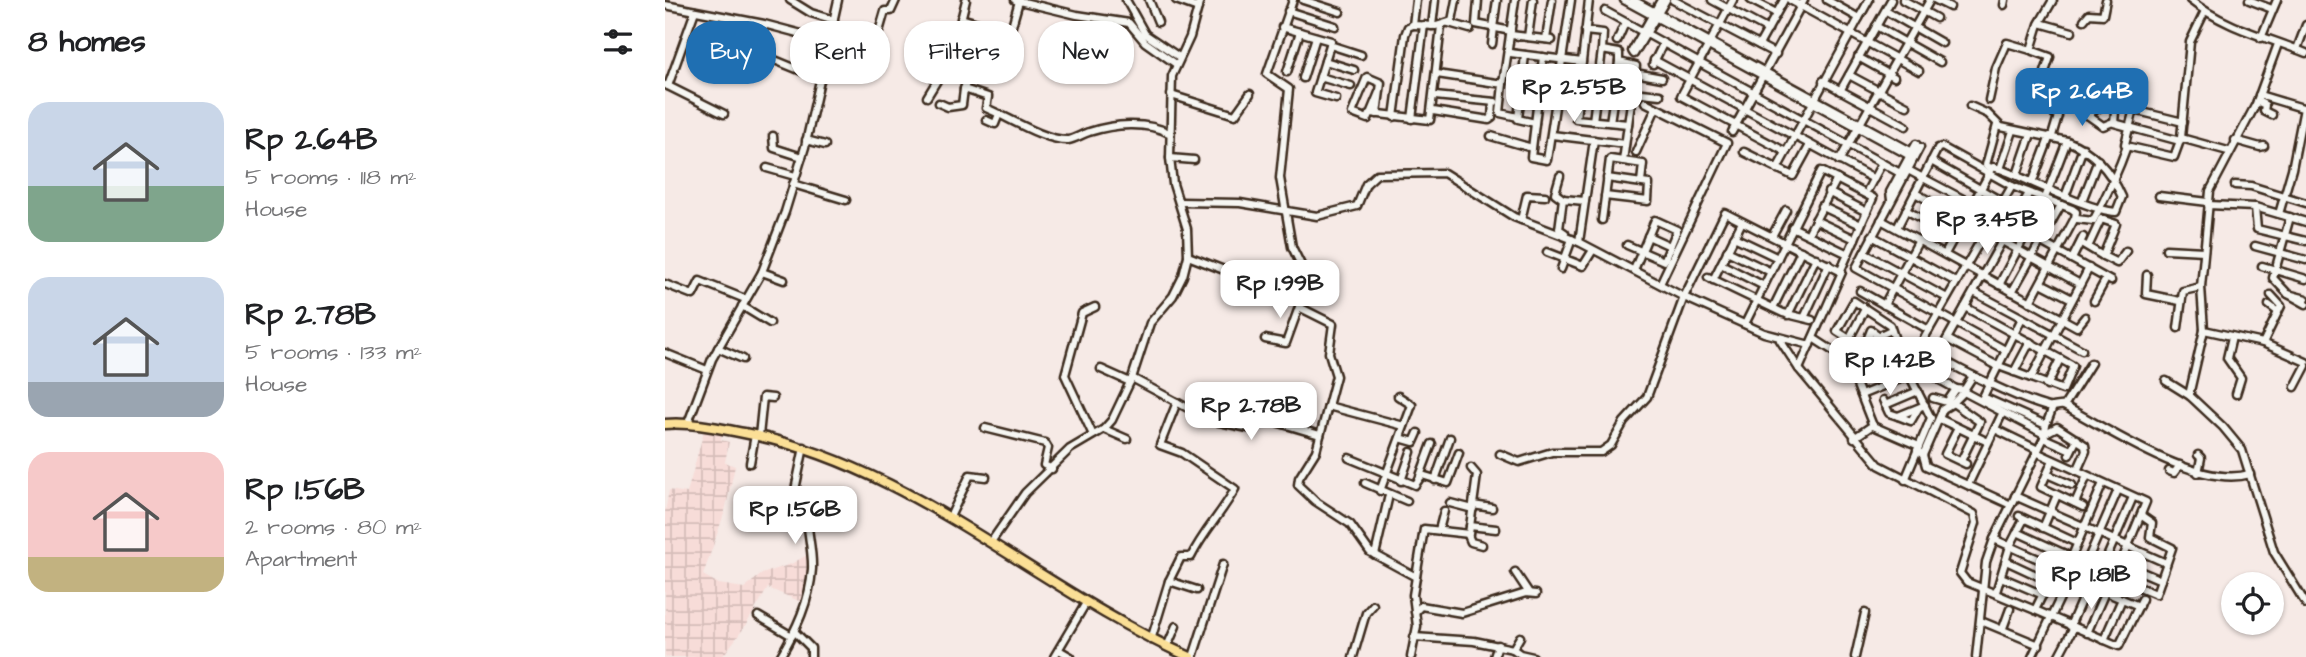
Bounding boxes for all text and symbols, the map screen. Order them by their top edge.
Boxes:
text: 8 homes [28,21,146,63]
chip: Buy [686,21,776,84]
chip: Rent [790,21,890,84]
chip: Filters [904,21,1024,84]
chip: New [1038,21,1134,84]
icon: filters [599,23,637,61]
pin: Rp 2.55B [1502,64,1646,124]
pin: Rp 2.64B [2010,68,2154,128]
text: Rp 2.55B [1522,71,1626,103]
text: Rp 2.64B [2031,75,2133,107]
text: Rp 2.64B [245,119,377,161]
icon: home [84,130,168,214]
text: 5 rooms · 118 m² [245,161,417,193]
text: House [245,193,308,225]
pin: Rp 3.45B [1915,196,2059,256]
text: Rp 3.45B [1936,203,2038,235]
pin: Rp 1.99B [1208,260,1352,320]
text: Rp 1.99B [1236,267,1324,299]
text: Rp 2.78B [245,294,376,336]
icon: home [84,305,168,389]
text: 5 rooms · 133 m² [245,336,422,368]
pin: Rp 1.42B [1818,338,1962,397]
text: Rp 1.42B [1845,344,1935,376]
text: House [245,368,308,400]
pin: Rp 2.78B [1179,382,1323,442]
text: Rp 2.78B [1201,389,1301,421]
text: Rp 1.56B [245,469,365,511]
icon: home [84,480,168,564]
pin: Rp 1.56B [723,486,867,546]
text: Rp 1.56B [749,493,841,525]
text: 2 rooms · 80 m² [245,511,422,543]
text: Apartment [245,543,357,575]
pin: Rp 1.81B [2019,552,2163,611]
text: Rp 1.81B [2052,558,2130,590]
map controls [2221,572,2284,635]
button: locate [2221,572,2284,635]

